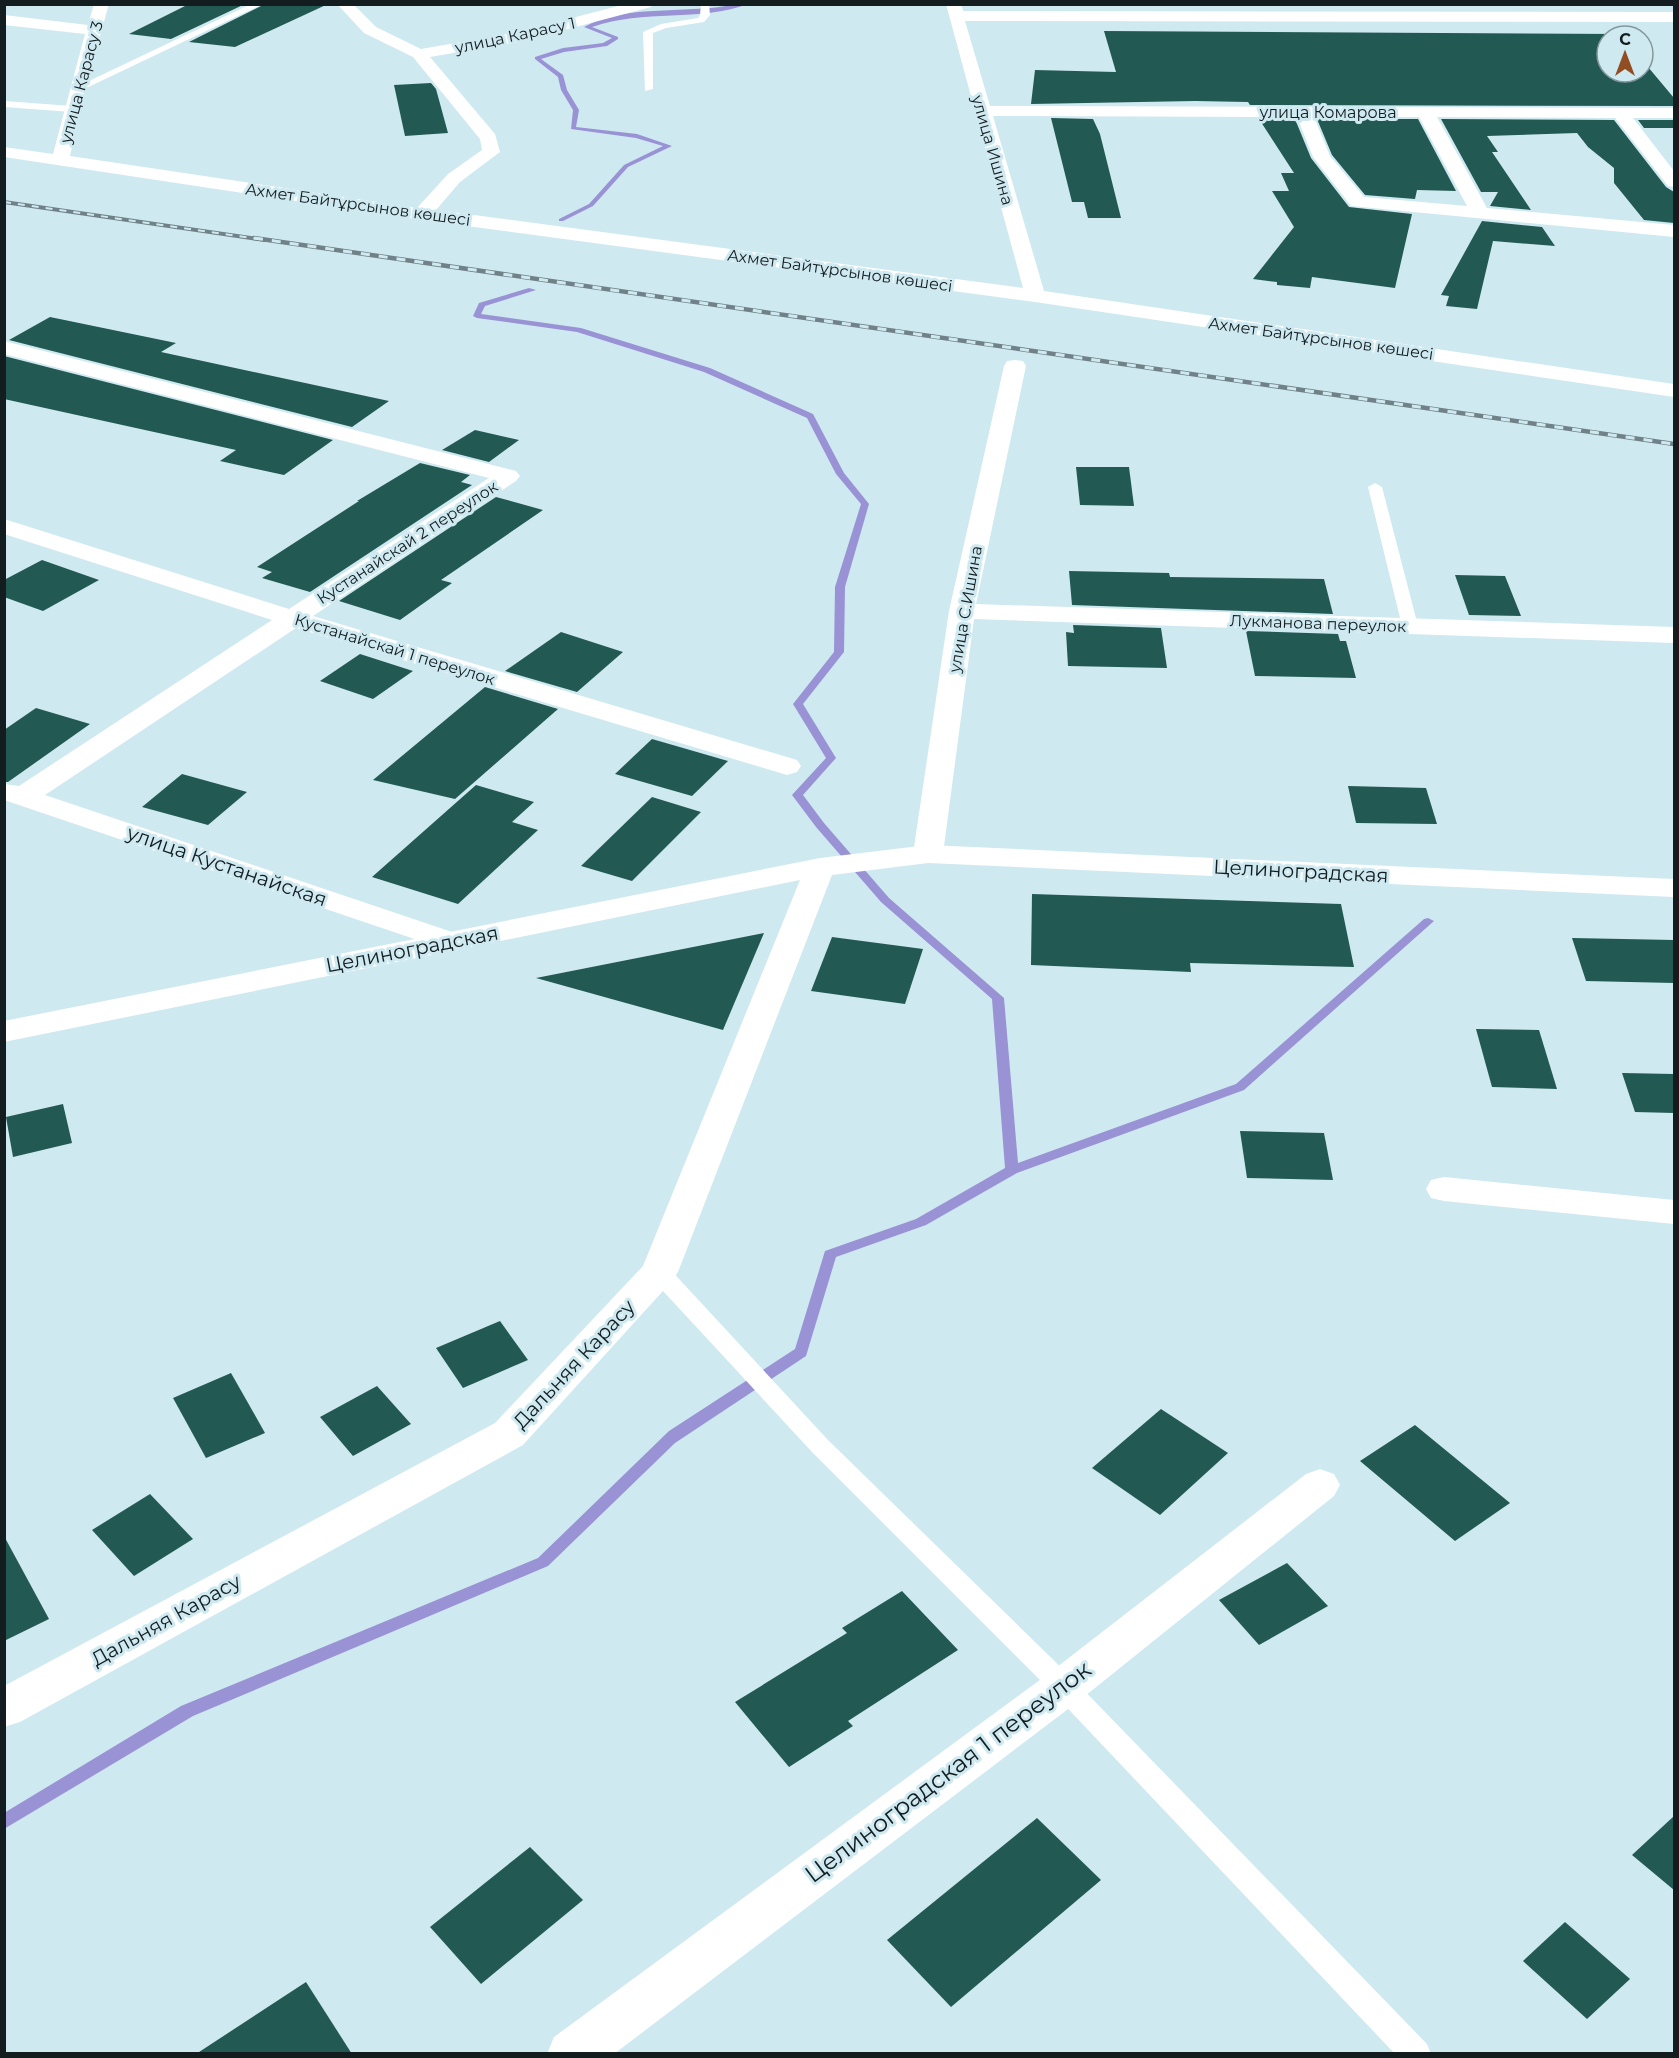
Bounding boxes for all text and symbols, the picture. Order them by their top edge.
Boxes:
street label: улица Карасу 1 [452,13,577,58]
street label: улица Карасу 3 [56,19,107,146]
north arrow [1595,24,1655,84]
text: С [1619,30,1631,49]
street label: улица Ишина [967,92,1017,207]
street label: улица Комарова [1258,103,1397,122]
street label: Ахмет Байтұрсынов көшесі [244,179,472,230]
street label: Ахмет Байтұрсынов көшесі [726,245,954,296]
street label: Ахмет Байтұрсынов көшесі [1207,313,1435,364]
street label: Кустанайскай 2 переулок [313,476,502,608]
street label: улица С.Ишина [945,544,986,675]
street label: Кустанайскай 1 переулок [292,610,498,689]
street label: Лукманова переулок [1229,611,1407,636]
street label: улица Кустанайская [123,820,330,911]
street label: Целиноградская [1213,854,1389,888]
street label: Целиноградская [324,920,500,978]
street label: Дальняя Карасу [508,1295,640,1433]
street label: Дальняя Карасу [87,1569,245,1671]
street label: Целиноградская 1 переулок [799,1654,1097,1889]

